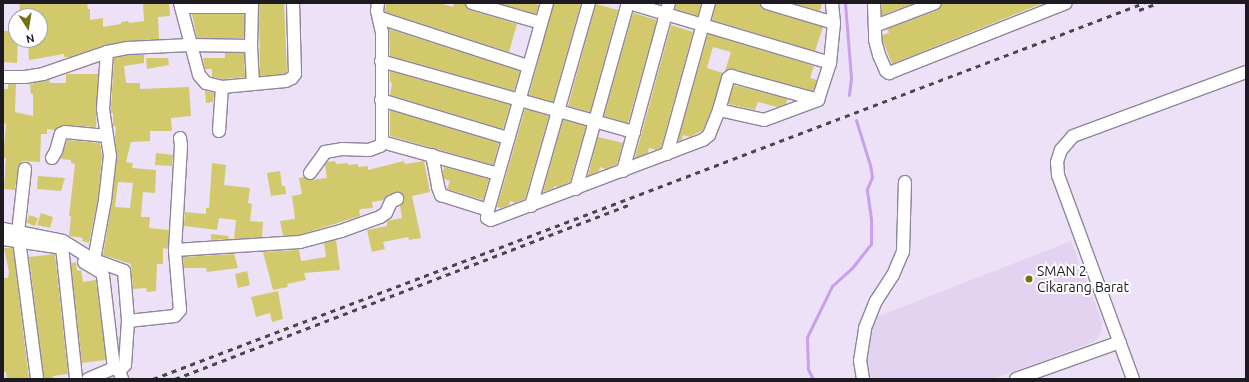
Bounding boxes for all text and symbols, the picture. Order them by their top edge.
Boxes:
north arrow [8,8,48,48]
text: N [25,32,36,45]
place label: SMAN 2 Cikarang Barat [1037,263,1129,296]
marker: SMAN 2 Cikarang Barat [1024,274,1034,284]

